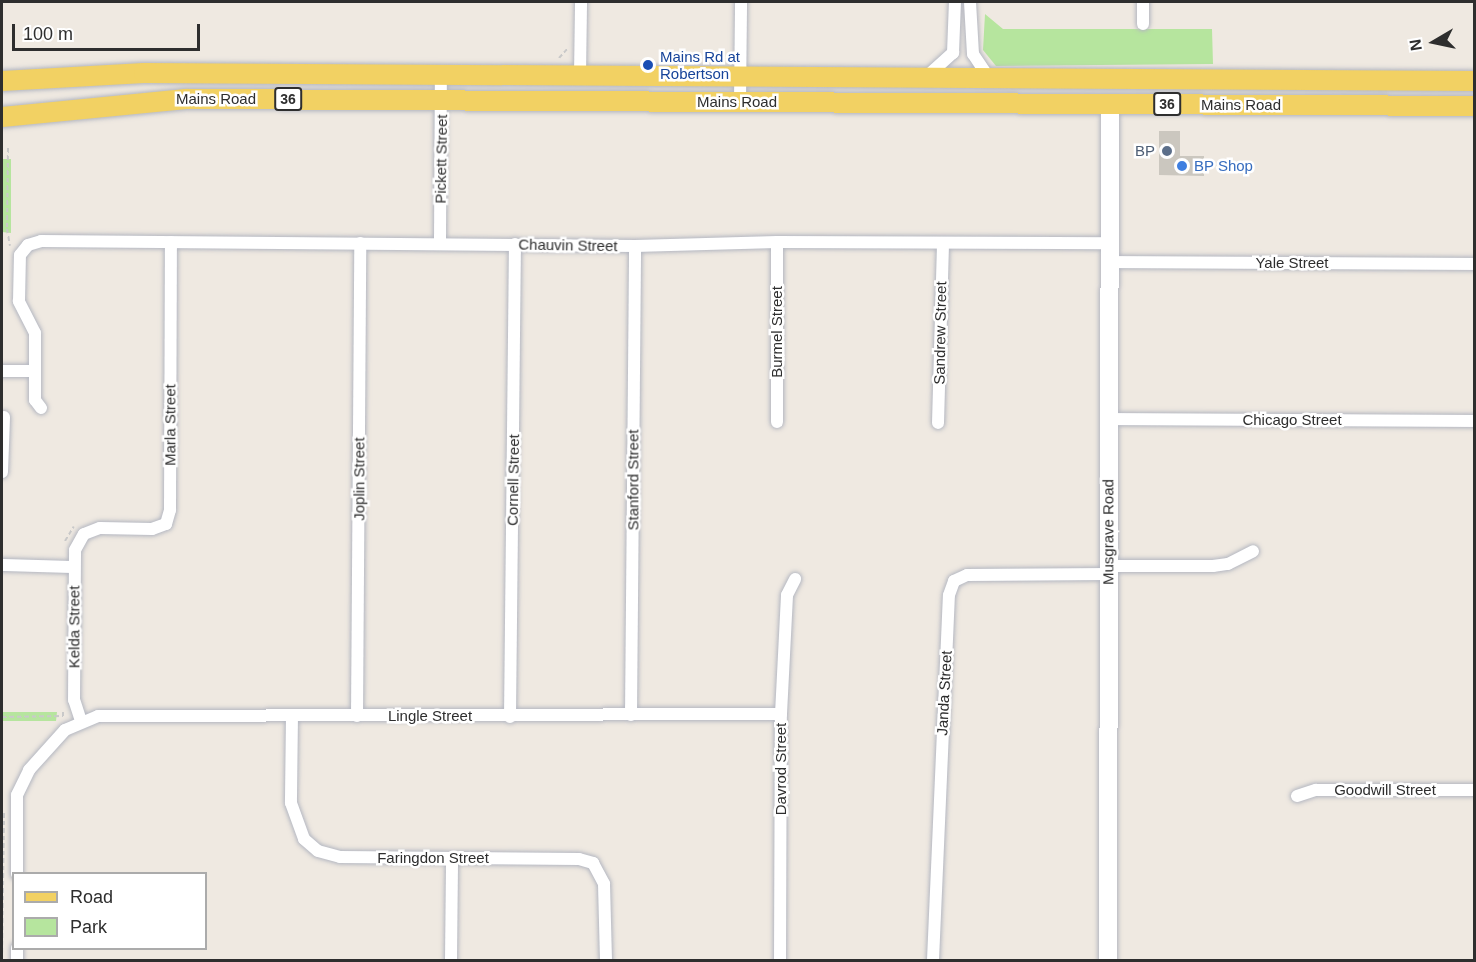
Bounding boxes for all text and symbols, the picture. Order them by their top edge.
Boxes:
scale bar [15,12,202,50]
north arrow [1404,12,1464,72]
text: 100 m [23,24,73,44]
text: N [1406,38,1425,52]
place label: Mains Rd at Robertson [660,47,740,82]
marker: Mains Rd at Robertson [641,58,655,72]
road number: 36 [273,88,303,110]
street label: Mains Road [176,90,256,108]
street label: Mains Road [697,93,777,111]
road number: 36 [1152,93,1182,115]
street label: Mains Road [1201,96,1281,114]
street label: Pickett Street [431,114,451,204]
place label: BP [1135,142,1155,160]
marker: BP [1160,144,1174,158]
place label: BP Shop [1194,157,1253,175]
marker: BP Shop [1175,159,1189,173]
street label: Chauvin Street [518,235,618,255]
street label: Yale Street [1255,254,1329,272]
street label: Sandrew Street [930,281,950,385]
street label: Burmel Street [768,286,786,378]
street label: Marla Street [161,384,179,466]
street label: Chicago Street [1242,411,1342,429]
street label: Stanford Street [624,430,642,530]
street label: Cornell Street [503,434,523,526]
street label: Joplin Street [350,437,368,521]
street label: Musgrave Road [1099,479,1117,585]
street label: Kelda Street [65,586,83,668]
street label: Janda Street [933,650,955,736]
street label: Lingle Street [388,707,472,725]
street label: Davrod Street [772,723,790,815]
street label: Goodwill Street [1334,781,1436,799]
street label: Faringdon Street [377,849,489,867]
legend [12,872,207,950]
text: Road [70,887,113,907]
text: Park [70,917,107,937]

